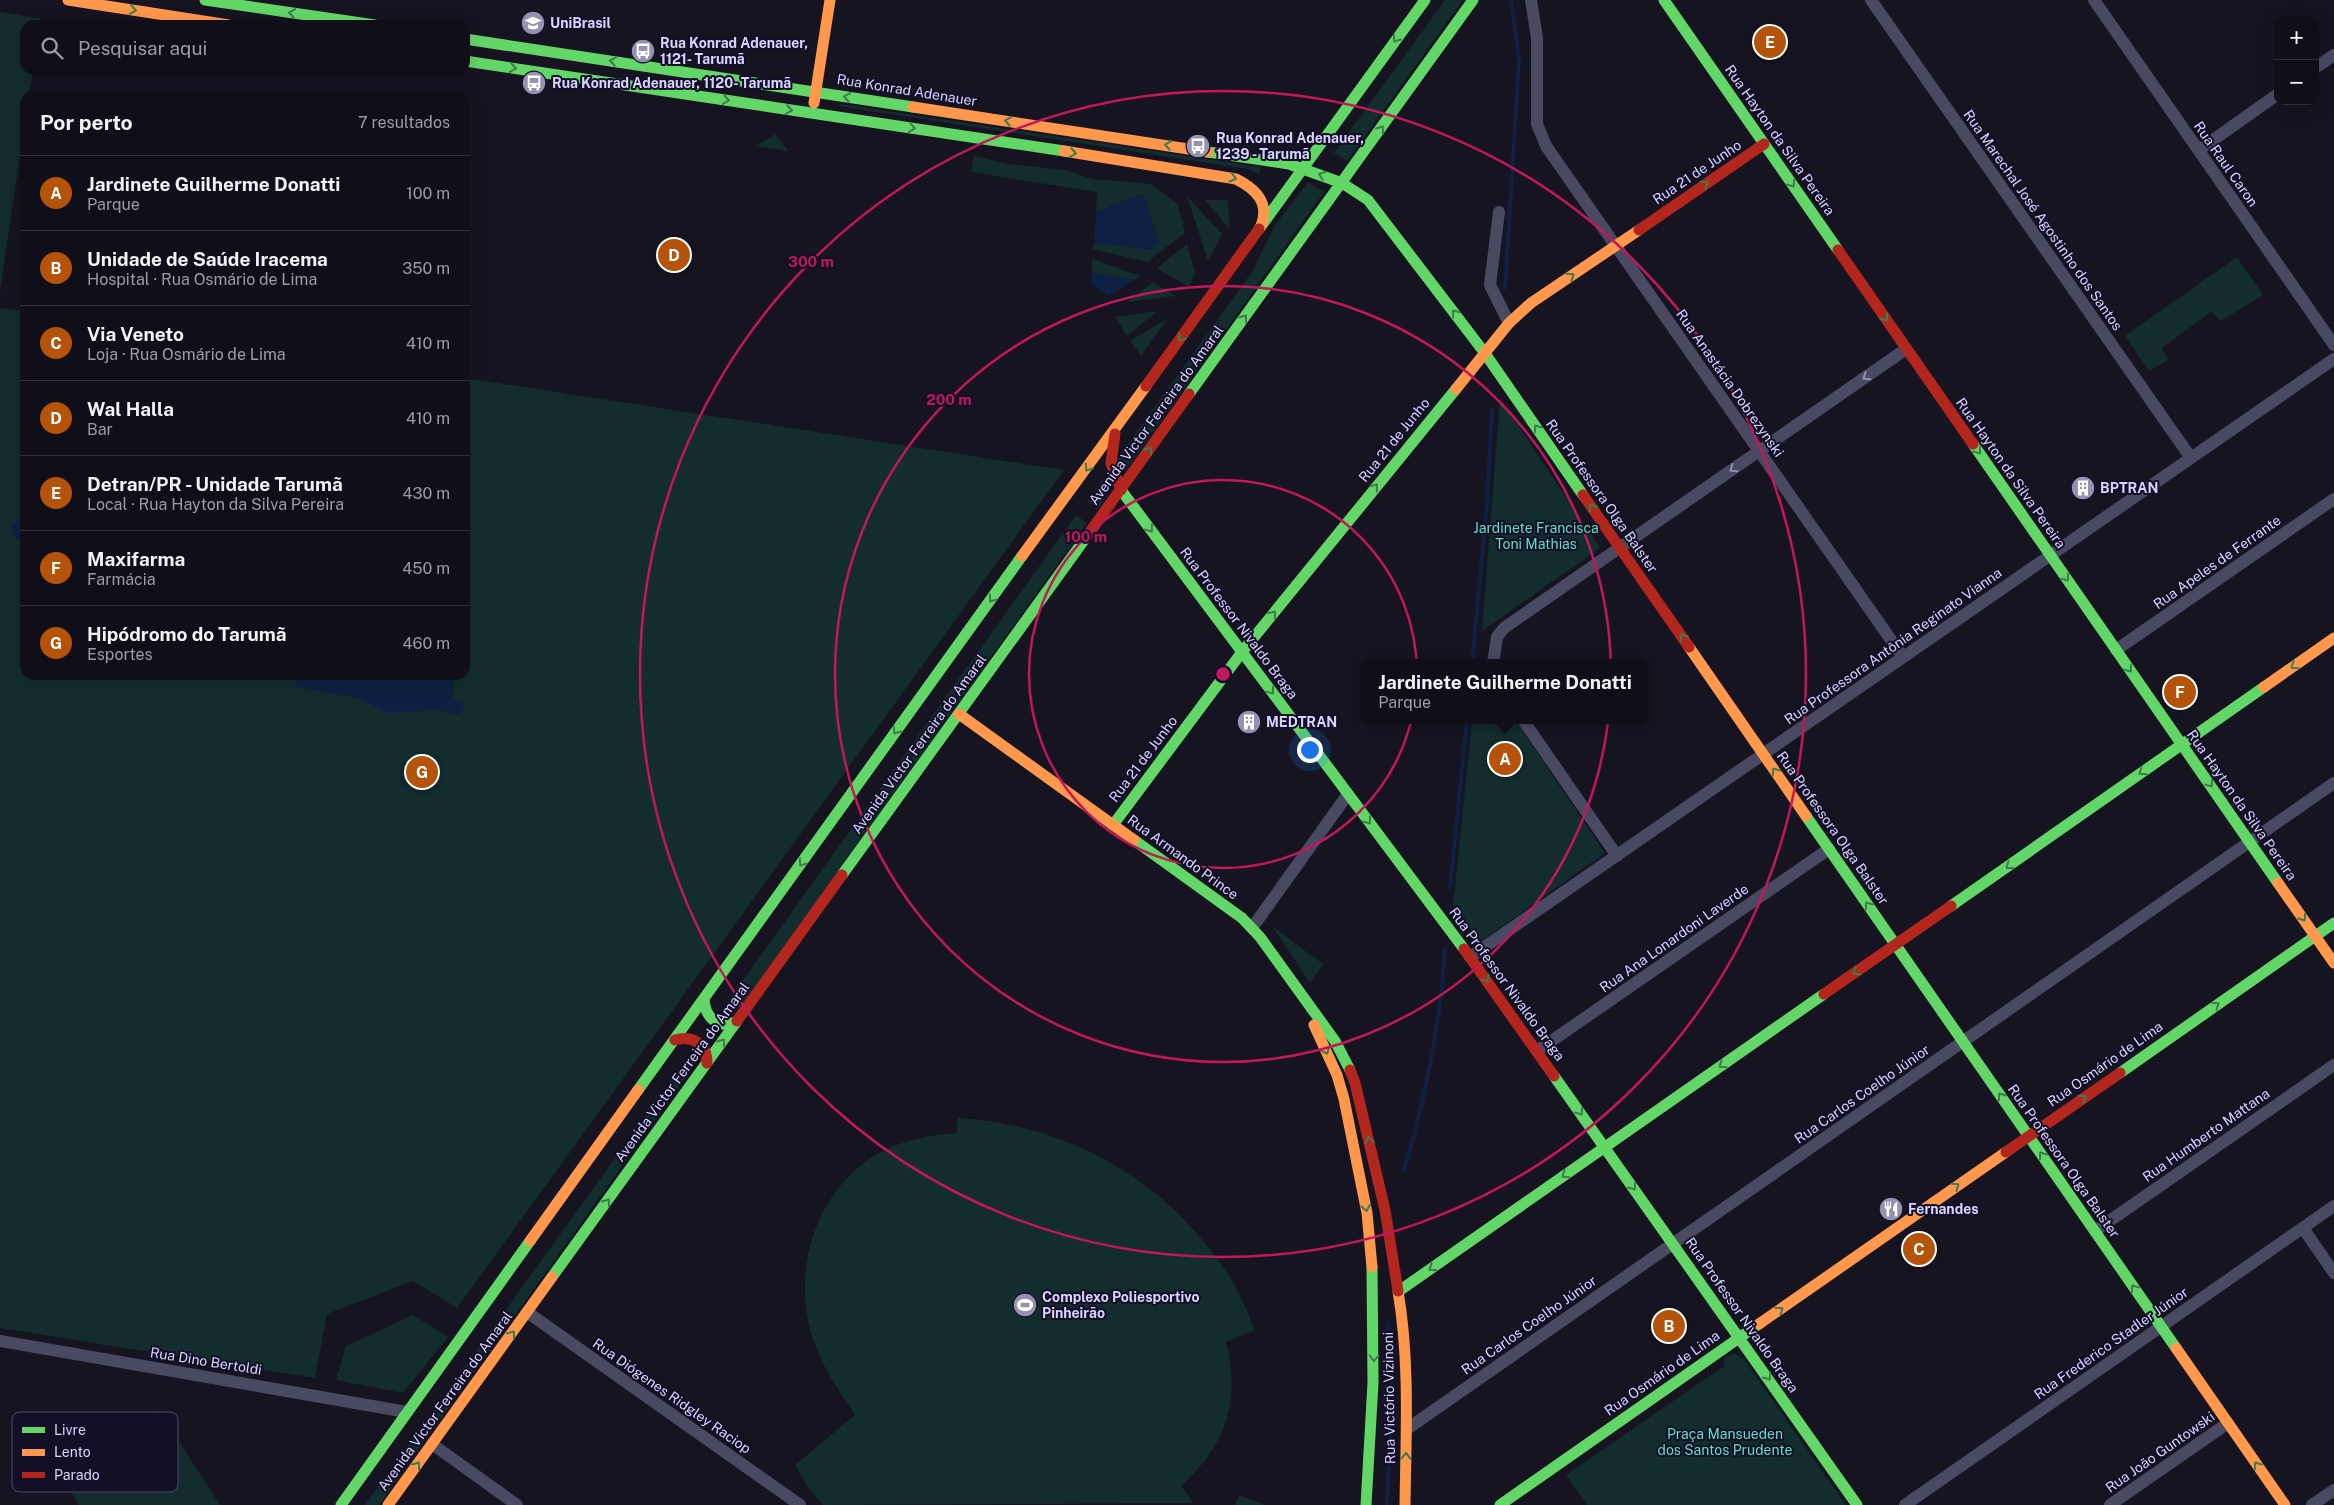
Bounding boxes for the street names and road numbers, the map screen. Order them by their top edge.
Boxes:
street label: Rua Hayton da Silva Pereira [1722,62,1838,218]
street label: Rua Konrad Adenauer [836,71,978,109]
street label: Rua Marechal José Agostinho dos Santos [1960,107,2126,333]
street label: Rua Raul Caron [2191,118,2261,210]
street label: Rua 21 de Junho [1650,136,1744,207]
street label: Rua Anastácia Dobrezynski [1673,306,1787,460]
street label: Avenida Victor Ferreira do Amaral [1085,322,1227,508]
street label: Rua 21 de Junho [1355,395,1433,485]
street label: Rua Hayton da Silva Pereira [1953,395,2069,551]
street label: Rua Professora Olga Balster [1543,416,1661,576]
street label: Rua Apeles de Ferrante [2150,512,2284,612]
street label: Rua Professor Nivaldo Braga [1177,544,1301,702]
street label: Rua Professora Antônia Reginato Vianna [1781,564,2005,728]
street label: Avenida Victor Ferreira do Amaral [848,651,990,837]
street label: Rua 21 de Junho [1106,713,1180,805]
street label: Rua Hayton da Silva Pereira [2184,727,2300,883]
street label: Rua Professora Olga Balster [1774,748,1892,908]
street label: Rua Armando Prince [1124,811,1242,903]
street label: Rua Ana Lonardoni Laverde [1597,880,1751,996]
street label: Rua Professor Nivaldo Braga [1446,904,1568,1064]
street label: Avenida Victor Ferreira do Amaral [611,979,753,1165]
street label: Rua Osmário de Lima [2044,1018,2166,1110]
street label: Rua Carlos Coelho Júnior [1791,1041,1933,1147]
street label: Rua Professora Olga Balster [2005,1081,2123,1241]
street label: Rua Humberto Mattana [2139,1085,2273,1185]
street label: Rua Professor Nivaldo Braga [1682,1234,1802,1396]
street label: Rua Carlos Coelho Júnior [1458,1272,1600,1378]
street label: Rua Frederico Stadler Júnior [2031,1284,2191,1402]
street label: Avenida Victor Ferreira do Amaral [374,1308,516,1494]
street label: Rua Osmário de Lima [1601,1327,1723,1419]
street label: Rua Victório Vizinoni [1380,1332,1398,1464]
street label: Rua Diógenes Ridgley Raciop [590,1335,754,1457]
street label: Rua Dino Bertoldi [149,1344,263,1378]
street label: Rua João Guntowski [2102,1408,2218,1496]

